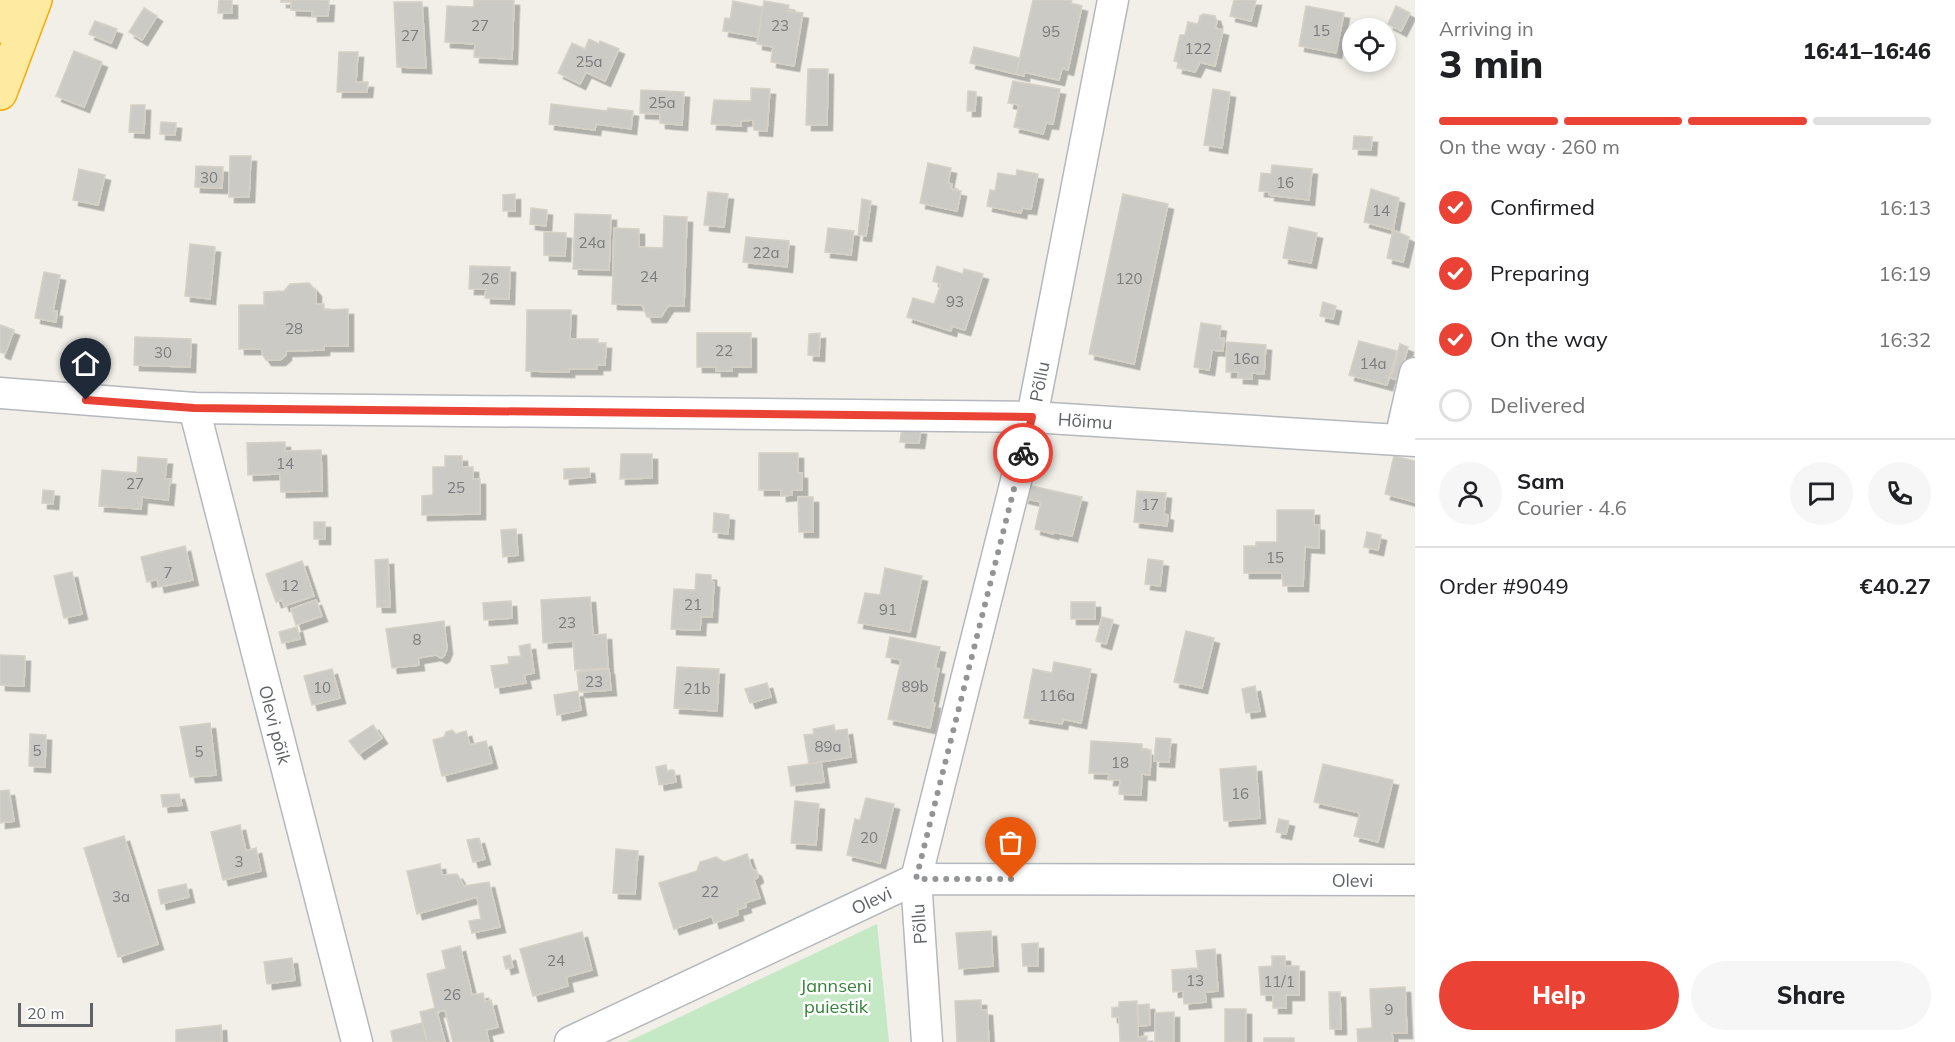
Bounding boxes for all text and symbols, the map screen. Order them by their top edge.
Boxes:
house number: 27 [471,16,489,35]
house number: 23 [771,16,789,35]
text: Arriving in [1439,16,1534,41]
map controls [1342,18,1396,72]
button: locate [1342,18,1396,72]
house number: 15 [1312,21,1330,40]
house number: 95 [1042,22,1060,41]
house number: 27 [401,26,419,45]
text: 16:41–16:46 [1803,37,1931,65]
house number: 122 [1184,39,1212,58]
text: 3 min [1439,39,1544,88]
house number: 25a [575,52,603,71]
house number: 25a [648,93,676,112]
text: On the way · 260 m [1439,134,1620,159]
house number: 30 [200,168,218,187]
house number: 16 [1276,173,1294,192]
icon: check [1439,191,1472,224]
text: Confirmed [1490,193,1595,221]
text: 16:13 [1878,195,1931,220]
house number: 14 [1372,201,1390,220]
house number: 24a [578,233,606,252]
house number: 22a [752,243,780,262]
icon: check [1439,257,1472,290]
text: Preparing [1490,259,1590,287]
text: 16:19 [1878,261,1931,286]
house number: 24 [640,267,658,286]
house number: 26 [481,269,499,288]
house number: 120 [1115,269,1143,288]
house number: 93 [946,292,964,311]
house number: 28 [285,319,303,338]
icon: check [1439,323,1472,356]
text: On the way [1490,325,1608,353]
text: 16:32 [1878,327,1931,352]
pin [60,338,111,400]
house number: 22 [715,341,733,360]
house number: 30 [154,343,172,362]
icon: home [69,347,102,380]
house number: 16a [1232,349,1260,368]
house number: 14a [1359,354,1387,373]
street label: Põllu [1024,359,1054,403]
text: Delivered [1490,391,1585,419]
street label: Hõimu [1057,407,1113,434]
courier [993,423,1053,483]
icon: bike [1007,437,1040,470]
house number: 14 [276,454,294,473]
button: person [1439,462,1502,525]
button: chat [1790,462,1853,525]
button: phone [1868,462,1931,525]
text: Sam [1517,467,1565,495]
house number: 27 [126,474,144,493]
house number: 25 [447,478,465,497]
house number: 17 [1141,495,1159,514]
text: Courier · 4.6 [1517,495,1627,520]
house number: 15 [1266,548,1284,567]
house number: 7 [163,563,173,582]
text: Order #9049 [1439,572,1569,600]
text: €40.27 [1860,572,1931,600]
house number: 12 [281,576,299,595]
house number: 21 [684,595,702,614]
house number: 91 [879,600,897,619]
house number: 23 [558,613,576,632]
house number: 8 [412,630,422,649]
house number: 23 [585,672,603,691]
house number: 89b [901,677,929,696]
house number: 10 [313,678,331,697]
house number: 21b [683,679,711,698]
street label: Olevi põik [254,683,297,768]
house number: 116a [1039,686,1075,705]
house number: 89a [814,737,842,756]
house number: 5 [32,741,42,760]
house number: 5 [194,742,204,761]
house number: 18 [1111,753,1129,772]
house number: 16 [1231,784,1249,803]
pin [985,817,1036,879]
icon: bag [994,826,1027,859]
house number: 20 [860,828,878,847]
house number: 3 [234,852,244,871]
street label: Olevi [1332,868,1373,891]
street label: Olevi [847,881,895,919]
house number: 22 [701,882,719,901]
house number: 3a [112,887,130,906]
street label: Põllu [906,903,932,945]
house number: 24 [547,951,565,970]
button: Help [1439,961,1679,1030]
button: Share [1691,961,1931,1030]
house number: 13 [1186,971,1204,990]
house number: 11/1 [1263,972,1295,991]
park label: Jannseni puiestik [800,974,872,1018]
house number: 26 [443,985,461,1004]
scale bar [18,1000,93,1028]
house number: 9 [1384,1000,1394,1019]
text: 20 m [27,1003,64,1023]

